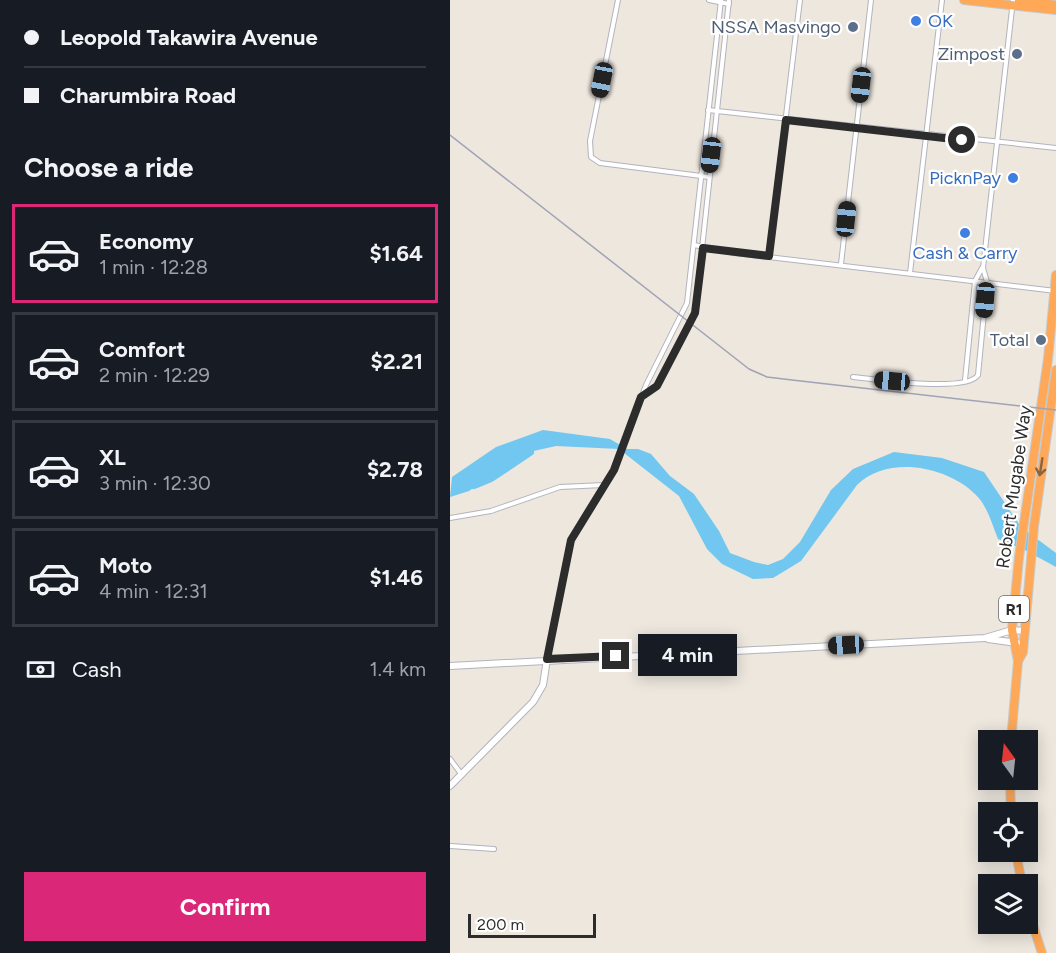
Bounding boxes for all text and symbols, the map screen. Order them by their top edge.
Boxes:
place label: OK [928,10,953,32]
marker: OK [909,14,923,28]
place label: NSSA Masvingo [711,16,841,38]
marker: NSSA Masvingo [846,20,860,34]
text: Leopold Takawira Avenue [60,24,318,51]
place label: Zimpost [938,43,1005,65]
marker: Zimpost [1010,47,1024,61]
car [590,61,614,99]
car [850,66,872,104]
text: Charumbira Road [60,82,236,109]
route start [948,126,975,153]
car [700,136,722,174]
text: Choose a ride [24,151,193,184]
place label: PicknPay [929,167,1002,189]
marker: PicknPay [1006,171,1020,185]
car [835,200,857,238]
marker: Cash & Carry [958,226,972,240]
icon: car [27,227,81,281]
text: Economy [99,228,194,255]
text: $1.64 [369,240,423,267]
place label: Cash & Carry [913,242,1018,264]
text: 1 min · 12:28 [99,255,208,279]
car [974,281,996,319]
place label: Total [990,329,1029,351]
marker: Total [1034,333,1048,347]
icon: car [27,335,81,389]
text: Comfort [99,336,185,363]
text: $2.21 [371,348,423,375]
text: 2 min · 12:29 [99,363,210,387]
car [873,370,911,392]
street label: Robert Mugabe Way [992,404,1036,570]
icon: car [27,443,81,497]
text: XL [99,444,126,471]
text: $2.78 [367,456,423,483]
one-way arrow [1036,457,1047,477]
text: 3 min · 12:30 [99,471,211,495]
icon: car [27,551,81,605]
text: Moto [99,552,152,579]
text: $1.46 [369,564,423,591]
text: 4 min · 12:31 [99,579,208,603]
road number: R1 [999,596,1029,622]
callout: 4 min [637,635,736,677]
car [828,635,864,655]
route end [602,642,629,669]
text: 4 min [662,643,713,667]
icon: cash [24,653,57,686]
text: Cash [72,656,122,683]
text: 1.4 km [370,657,426,681]
north arrow [978,730,1038,790]
map controls [978,730,1038,934]
button: locate [978,802,1038,862]
button: Confirm [24,872,426,941]
button: layers [978,874,1038,934]
scale bar [468,911,596,938]
text: 200 m [477,915,524,934]

